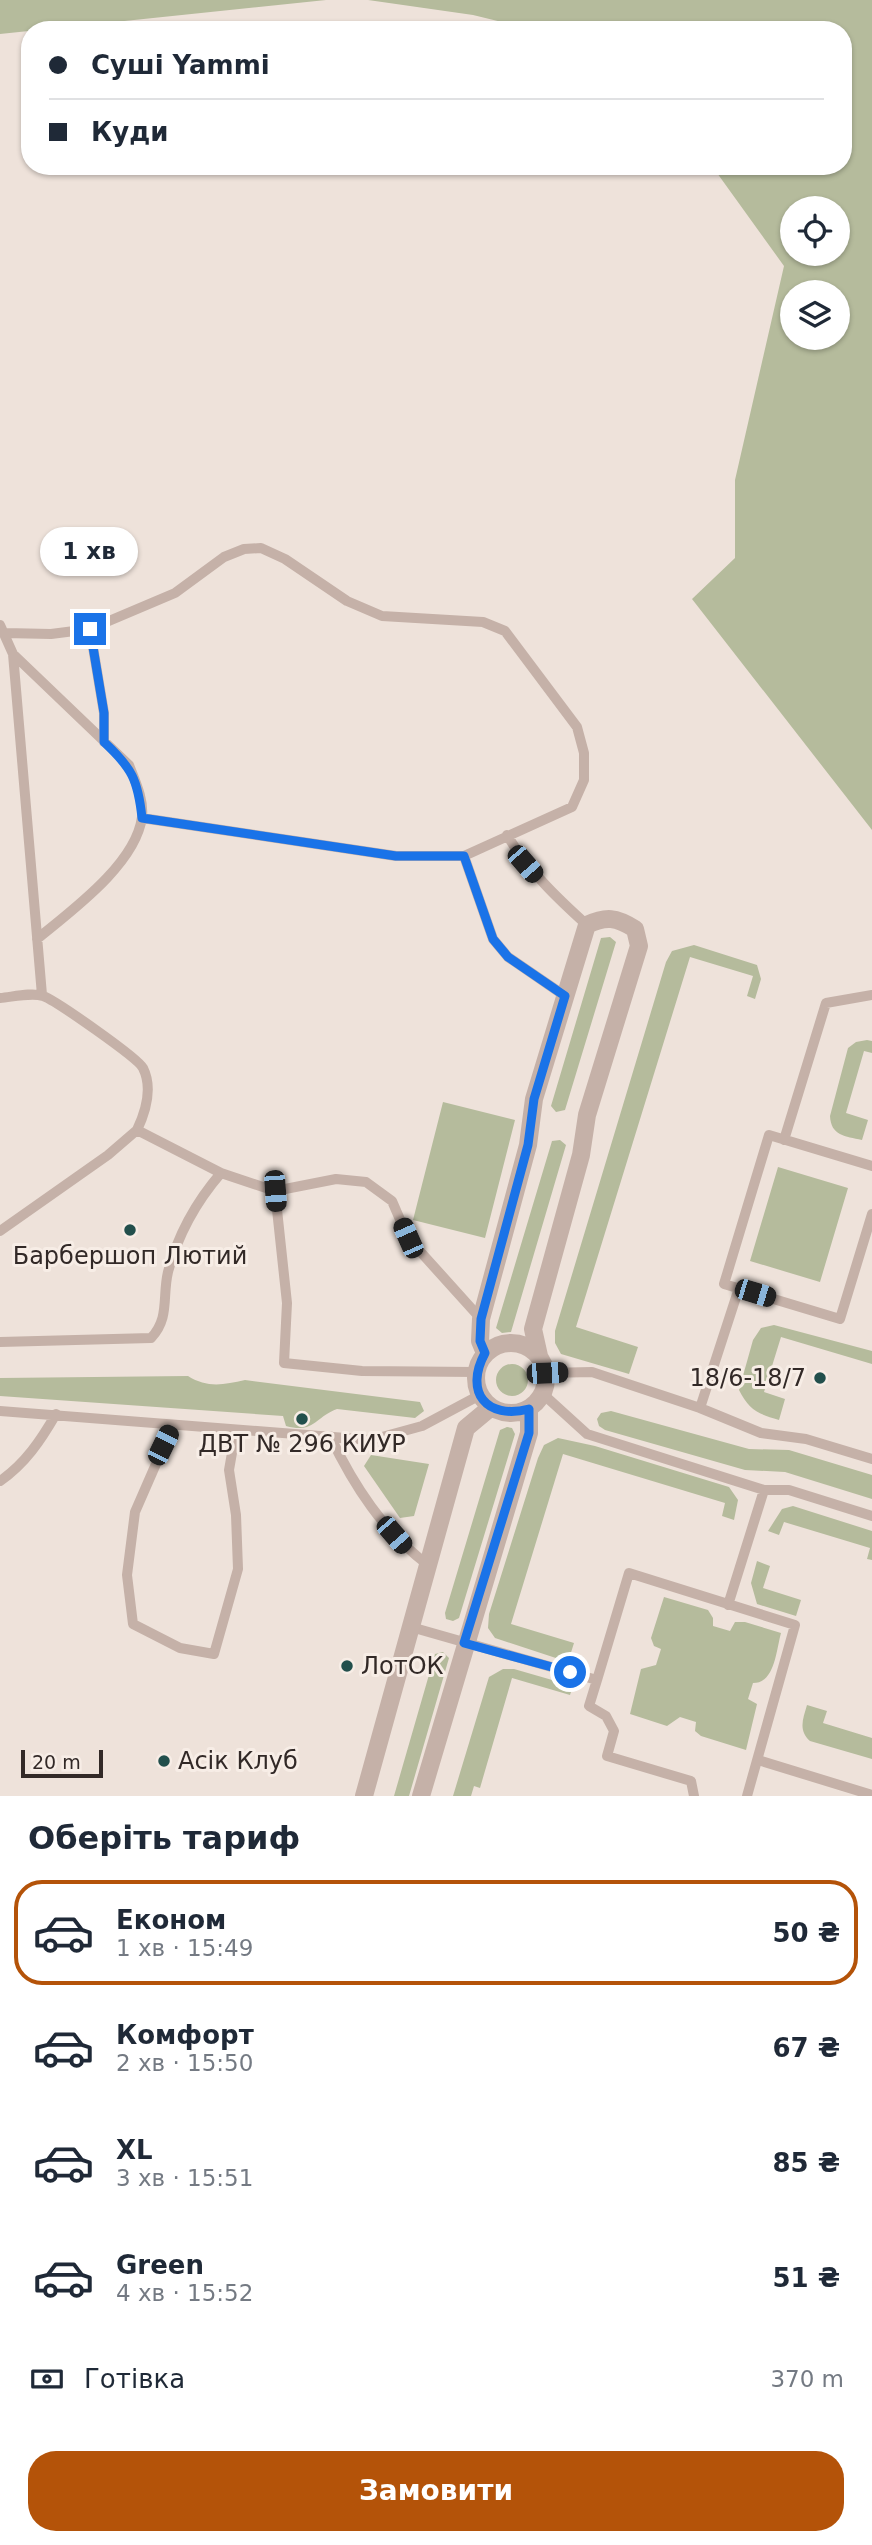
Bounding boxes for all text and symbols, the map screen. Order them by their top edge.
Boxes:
text: Суші Yammi [91,50,270,80]
text: Куди [91,117,168,147]
map controls [780,196,850,350]
button: locate [780,196,850,266]
button: layers [780,280,850,350]
callout: 1 хв [41,528,139,576]
text: 1 хв [62,538,116,564]
route end [74,613,106,645]
car [504,841,547,887]
car [264,1169,287,1213]
car [390,1215,427,1261]
marker: Барбершоп Лютий [122,1222,138,1238]
place label: Барбершоп Лютий [13,1242,247,1270]
car [732,1277,779,1309]
car [526,1362,569,1384]
place label: 18/6-18/7 [690,1364,806,1392]
marker: 18/6-18/7 [812,1370,828,1386]
marker: ДВТ № 296 КИУР [294,1411,310,1427]
car [145,1422,182,1468]
place label: ДВТ № 296 КИУР [198,1430,406,1458]
car [373,1512,416,1558]
place label: ЛотОК [361,1652,444,1680]
route start [554,1656,586,1688]
marker: ЛотОК [339,1658,355,1674]
scale bar [21,1747,103,1779]
place label: Асік Клуб [178,1747,298,1775]
text: 20 m [32,1751,81,1773]
marker: Асік Клуб [156,1753,172,1769]
text: Оберіть тариф [28,1819,300,1857]
icon: car [32,1901,95,1964]
text: Економ [116,1905,226,1935]
text: 50 ₴ [772,1918,840,1948]
text: 1 хв · 15:49 [116,1935,253,1961]
icon: car [32,2016,95,2079]
text: Комфорт [116,2020,254,2050]
text: 67 ₴ [772,2033,840,2063]
text: 2 хв · 15:50 [116,2050,253,2076]
icon: car [32,2131,95,2194]
text: XL [116,2135,153,2165]
text: 85 ₴ [772,2148,840,2178]
text: 3 хв · 15:51 [116,2165,253,2191]
icon: car [32,2246,95,2309]
text: Green [116,2250,204,2280]
text: 51 ₴ [772,2263,840,2293]
text: 4 хв · 15:52 [116,2280,253,2306]
icon: cash [28,2360,66,2398]
text: Готівка [84,2364,185,2394]
text: 370 m [770,2366,844,2392]
button: Замовити [28,2451,844,2531]

